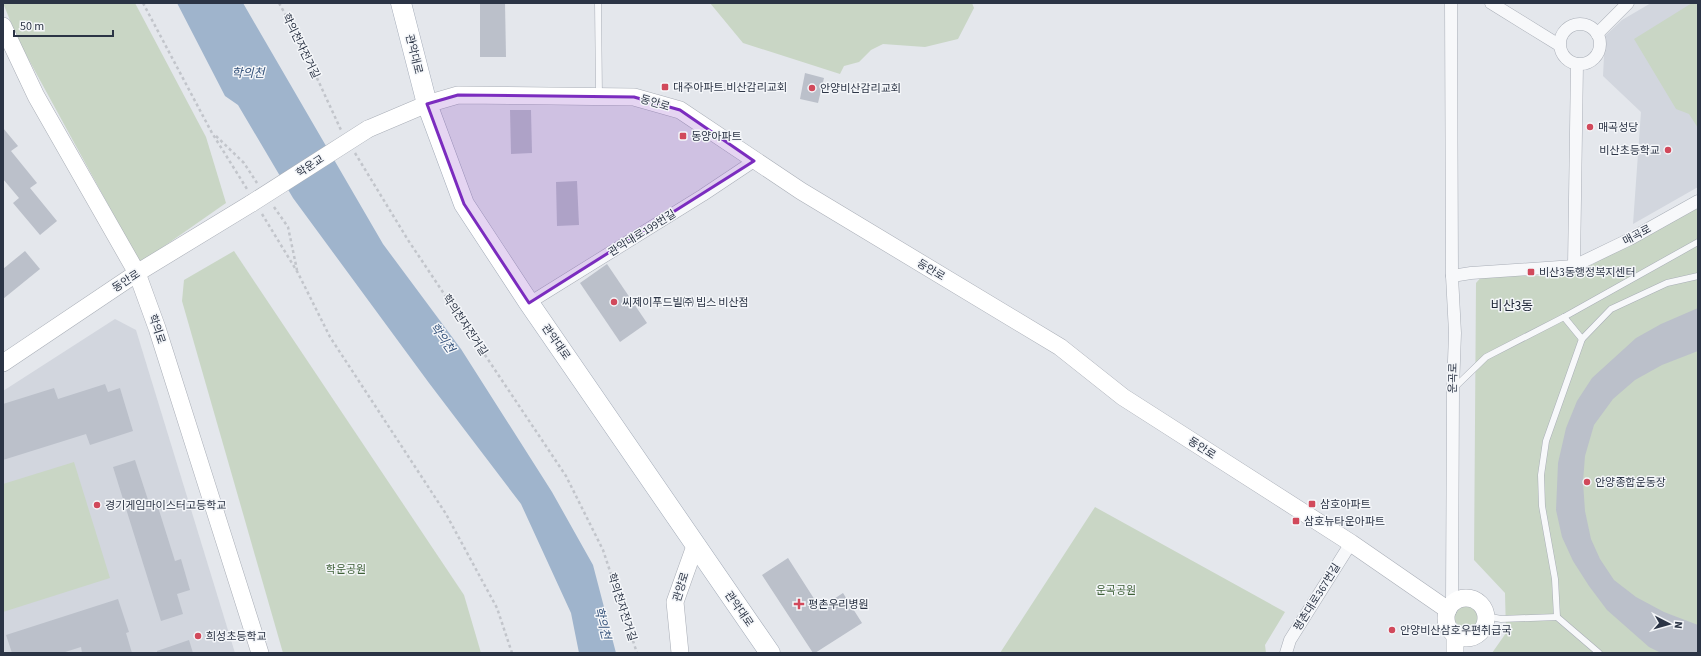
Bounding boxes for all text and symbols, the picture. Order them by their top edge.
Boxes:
street label: 학의천자전거길 [279,11,323,81]
scale bar [14,12,113,38]
text: 50 m [20,18,44,35]
street label: 관악대로 [402,33,426,75]
water label: 학의천 [231,65,267,82]
place label: 대주아파트.비산감리교회 [673,80,787,95]
place label: 안양비산감리교회 [820,81,901,96]
marker: 대주아파트.비산감리교회 [660,82,670,92]
marker: 안양비산감리교회 [807,83,817,93]
street label: 동안로 [638,91,672,115]
place label: 매곡성당 [1598,120,1638,135]
marker: 매곡성당 [1585,122,1595,132]
place label: 동양아파트 [691,129,742,144]
marker: 동양아파트 [678,131,688,141]
place label: 비산초등학교 [1599,143,1660,158]
marker: 비산초등학교 [1663,145,1673,155]
street label: 학운교 [293,151,327,181]
street label: 관악대로199번길 [605,206,679,260]
street label: 매곡로 [1620,221,1654,249]
street label: 동안로 [914,256,948,284]
place label: 비산3동행정복지센터 [1539,265,1636,280]
street label: 동안로 [109,266,143,296]
marker: 비산3동행정복지센터 [1526,267,1536,277]
street label: 학의천자전거길 [440,292,490,358]
place label: 씨제이푸드빌㈜ 빕스 비산점 [622,295,749,310]
marker: 씨제이푸드빌㈜ 빕스 비산점 [609,297,619,307]
district label: 비산3동 [1491,297,1533,315]
street label: 학의로 [145,312,169,346]
water label: 학의천 [427,320,457,356]
street label: 관악대로 [538,321,574,363]
street label: 운곡로 [1445,363,1461,393]
street label: 동안로 [1185,433,1219,463]
place label: 안양종합운동장 [1595,475,1666,490]
marker: 안양종합운동장 [1582,477,1592,487]
place label: 삼호아파트 [1320,497,1371,512]
place label: 경기게임마이스터고등학교 [105,498,226,513]
marker: 삼호아파트 [1307,499,1317,509]
marker: 경기게임마이스터고등학교 [92,500,102,510]
place label: 삼호뉴타운아파트 [1304,514,1385,529]
marker: 삼호뉴타운아파트 [1291,516,1301,526]
street label: 평촌대로367번길 [1290,560,1344,634]
park label: 학운공원 [326,562,366,577]
street label: 관양로 [669,570,693,604]
street label: 학의천자전거길 [604,571,640,643]
park label: 운곡공원 [1096,583,1136,598]
street label: 관악대로 [721,588,757,630]
place label: 평촌우리병원 [808,597,869,612]
marker: 평촌우리병원 [793,598,805,610]
north arrow [1649,604,1689,644]
water label: 학의천 [590,605,615,643]
text: N [1671,621,1686,629]
place label: 안양비산삼호우편취급국 [1400,623,1511,638]
marker: 안양비산삼호우편취급국 [1387,625,1397,635]
place label: 희성초등학교 [206,629,267,644]
marker: 희성초등학교 [193,631,203,641]

